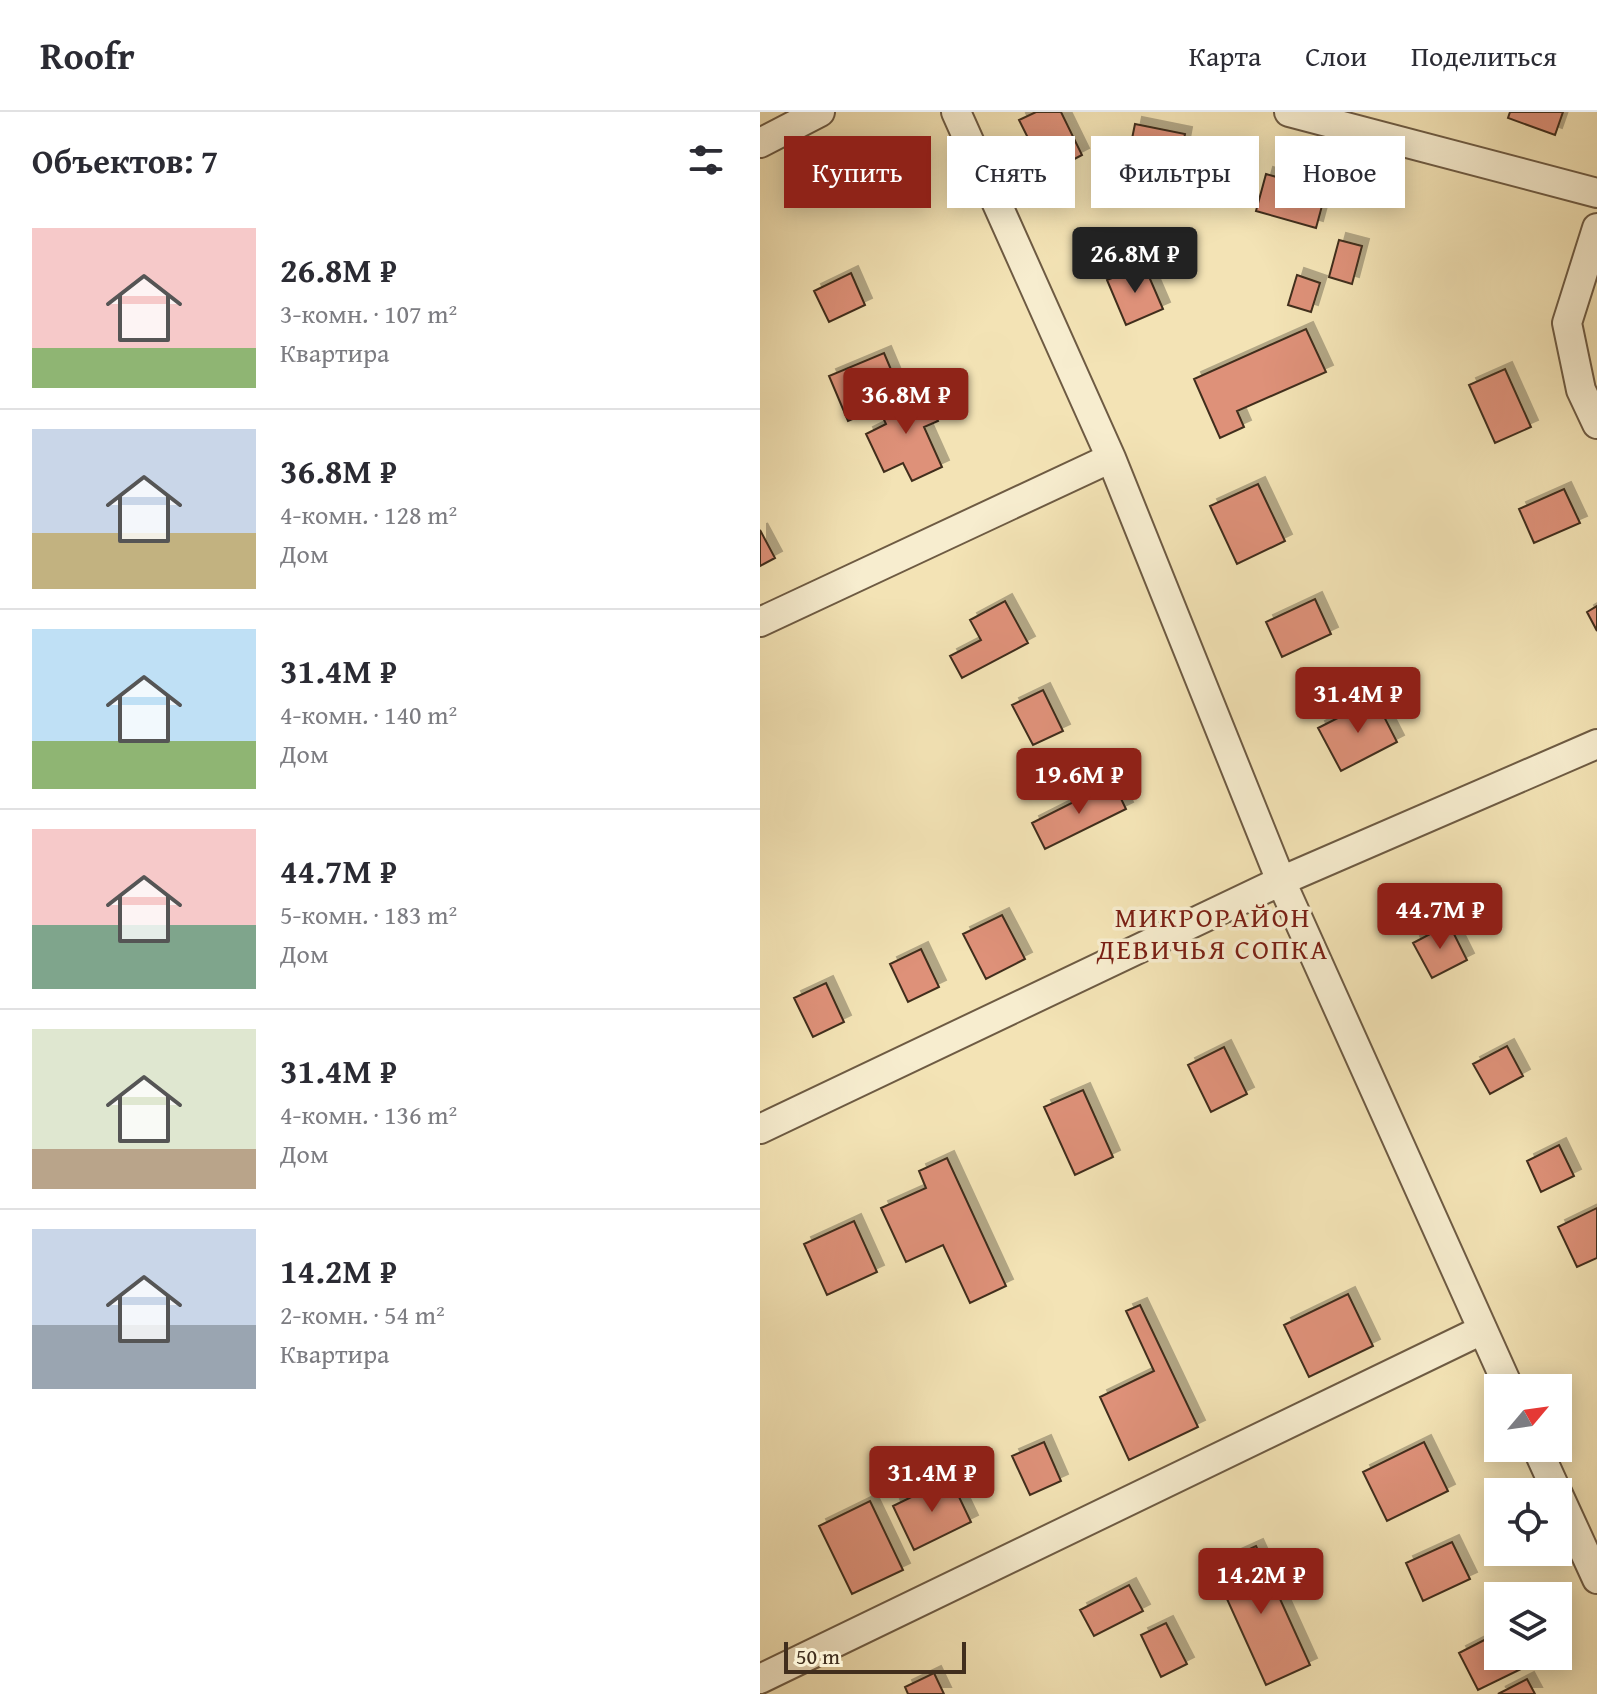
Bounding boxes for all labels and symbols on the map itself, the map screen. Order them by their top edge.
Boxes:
pin: 26.8M ₽ [1061,227,1209,295]
pin: 36.8M ₽ [832,368,980,436]
pin: 31.4M ₽ [1284,667,1432,735]
pin: 19.6M ₽ [1005,748,1153,816]
pin: 44.7M ₽ [1366,883,1514,951]
district label: МИКРОРАЙОН ДЕВИЧЬЯ СОПКА [1096,896,1329,969]
north arrow [1484,1374,1572,1462]
pin: 31.4M ₽ [858,1446,1006,1514]
pin: 14.2M ₽ [1187,1548,1335,1616]
scale bar [784,1638,966,1674]

